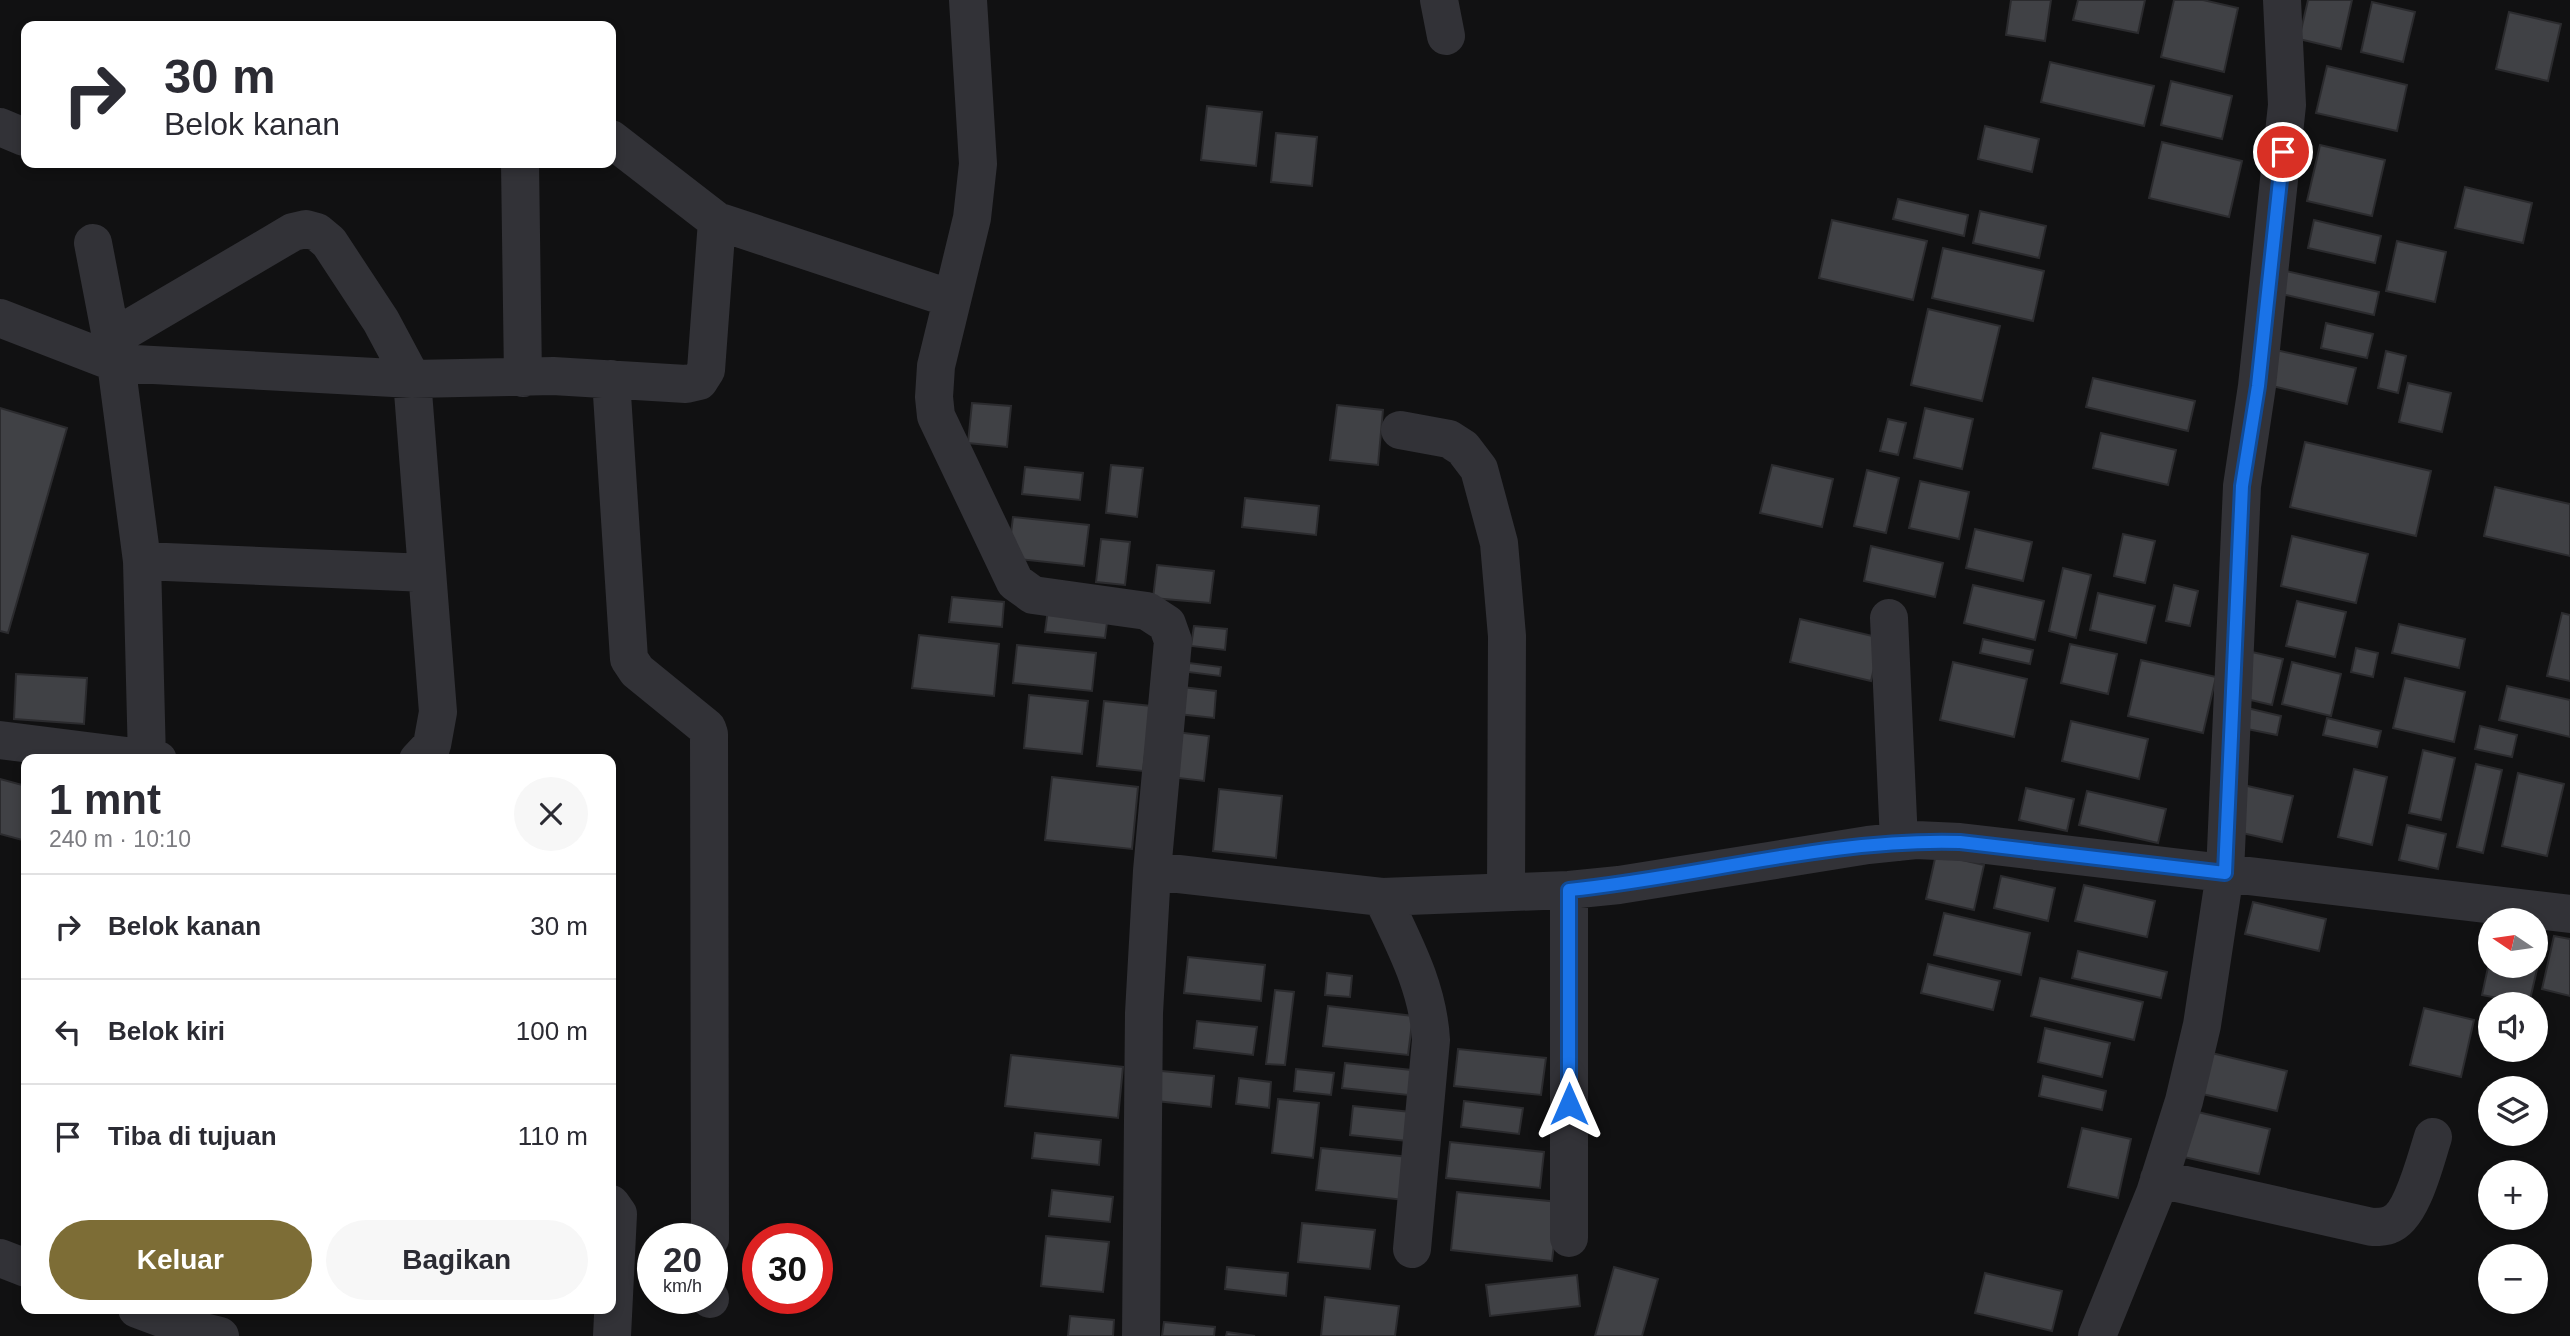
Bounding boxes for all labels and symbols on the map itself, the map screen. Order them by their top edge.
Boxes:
pin [2253,122,2313,182]
north arrow [2478,908,2548,978]
position arrow [1532,1067,1606,1141]
speed limit sign: 30 [742,1223,833,1314]

